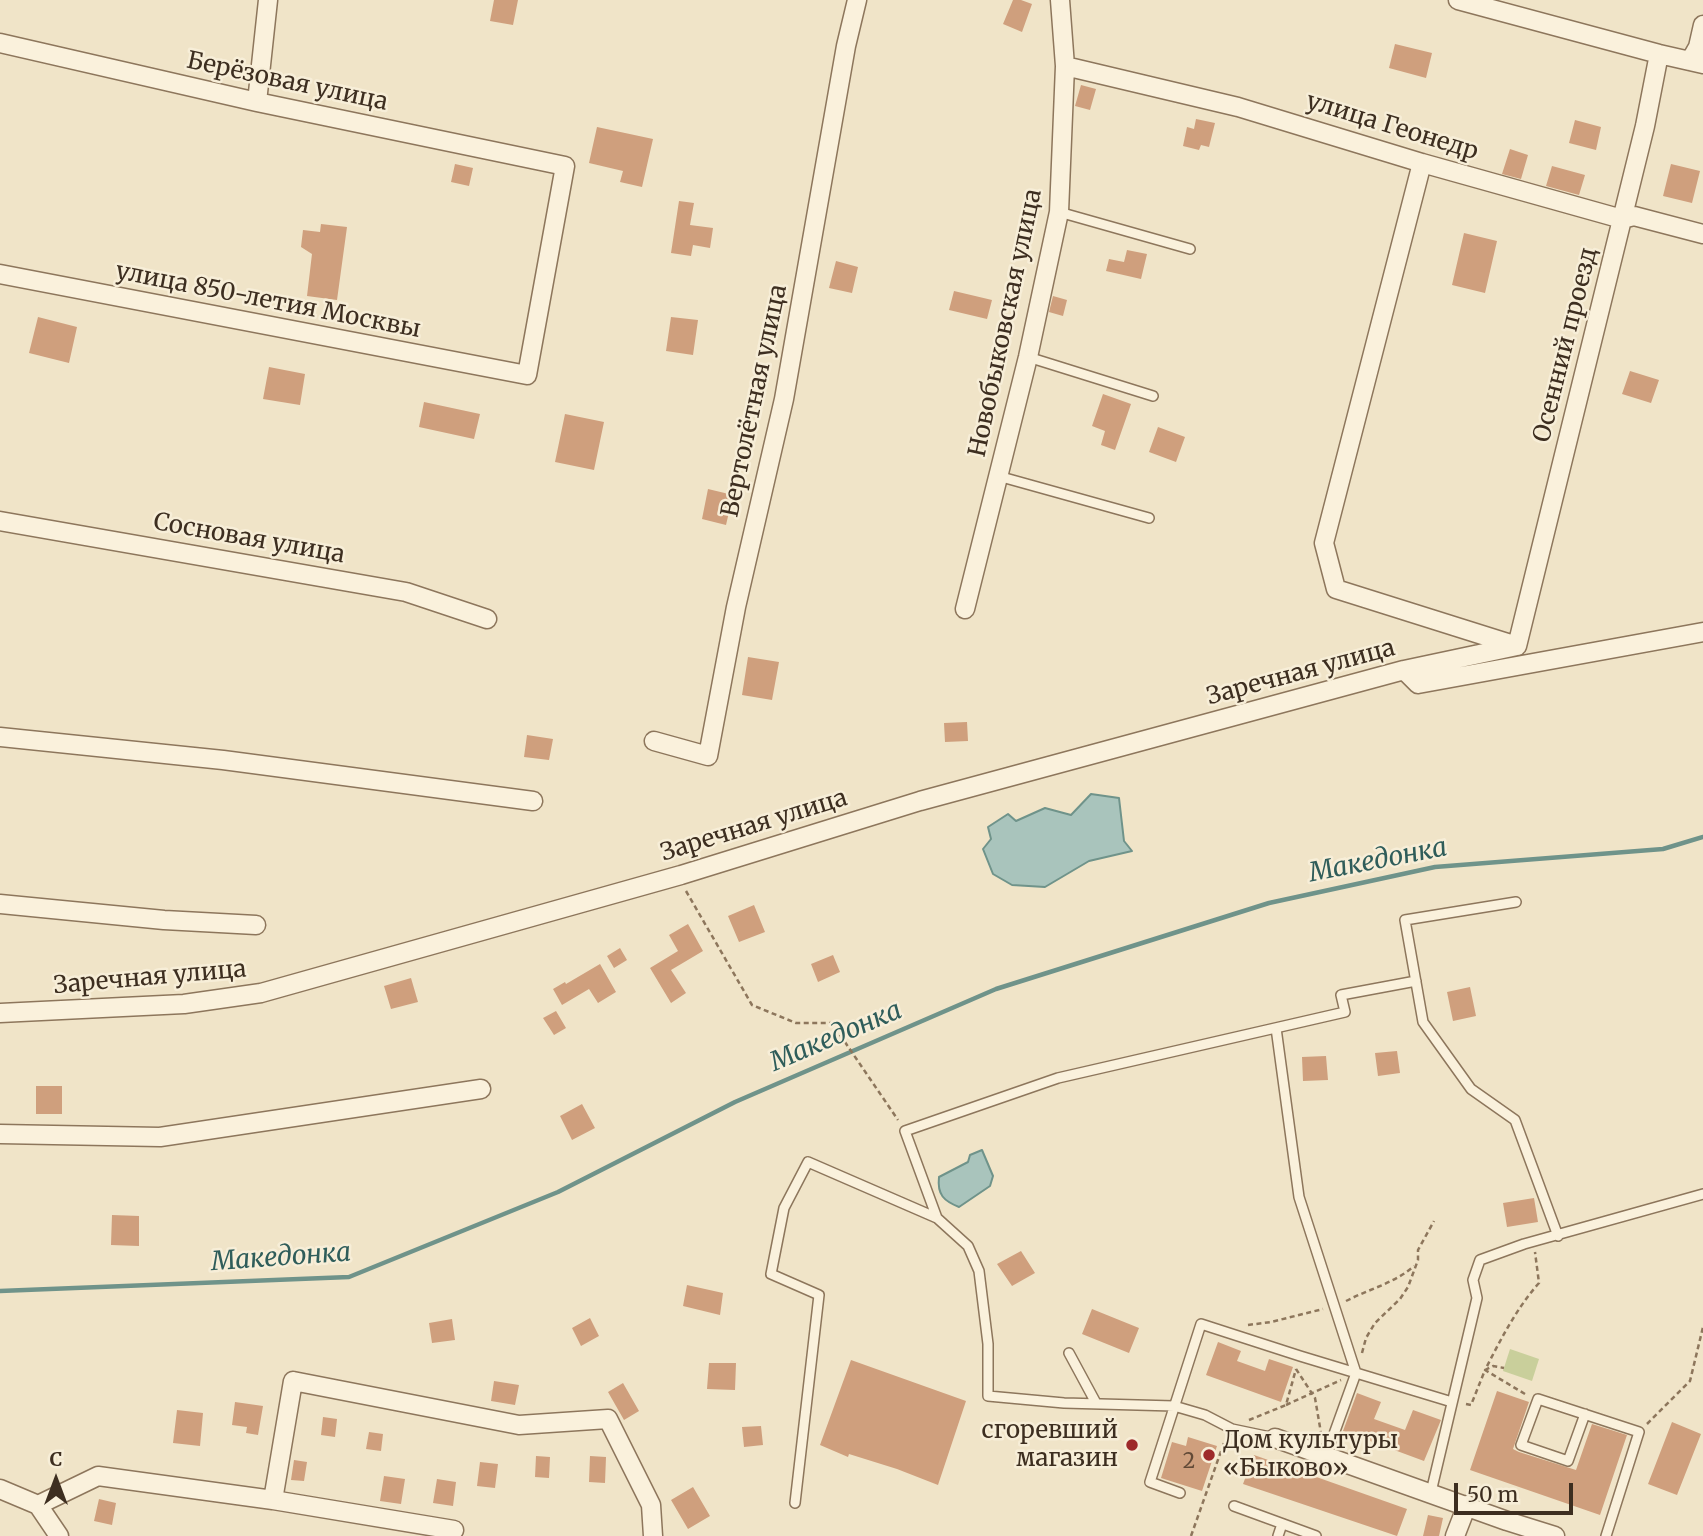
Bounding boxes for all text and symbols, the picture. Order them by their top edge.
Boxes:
street label: Берёзовая улица [184,47,390,117]
street label: улица Геонедр [1303,87,1481,167]
street label: Новобыковская улица [964,186,1048,460]
street label: Осенний проезд [1528,245,1604,445]
street label: улица 850-летия Москвы [113,257,423,345]
street label: Вертолётная улица [716,282,794,520]
street label: Сосновая улица [151,508,347,570]
street label: Заречная улица [1204,634,1398,712]
street label: Заречная улица [657,784,851,868]
water label: Македонка [1306,832,1450,890]
street label: Заречная улица [52,955,248,1001]
water label: Македонка [765,995,907,1079]
water label: Македонка [210,1238,352,1278]
place label: сгоревший магазин [982,1417,1118,1473]
place label: Дом культуры «Быково» [1223,1427,1398,1483]
marker: сгоревший магазин [1124,1437,1140,1453]
north arrow [21,1445,91,1515]
text: С [50,1447,62,1471]
marker: Дом культуры «Быково» [1201,1447,1217,1463]
house number: 2 [1183,1449,1195,1475]
scale bar [1458,1470,1577,1514]
text: 50 m [1467,1481,1518,1508]

